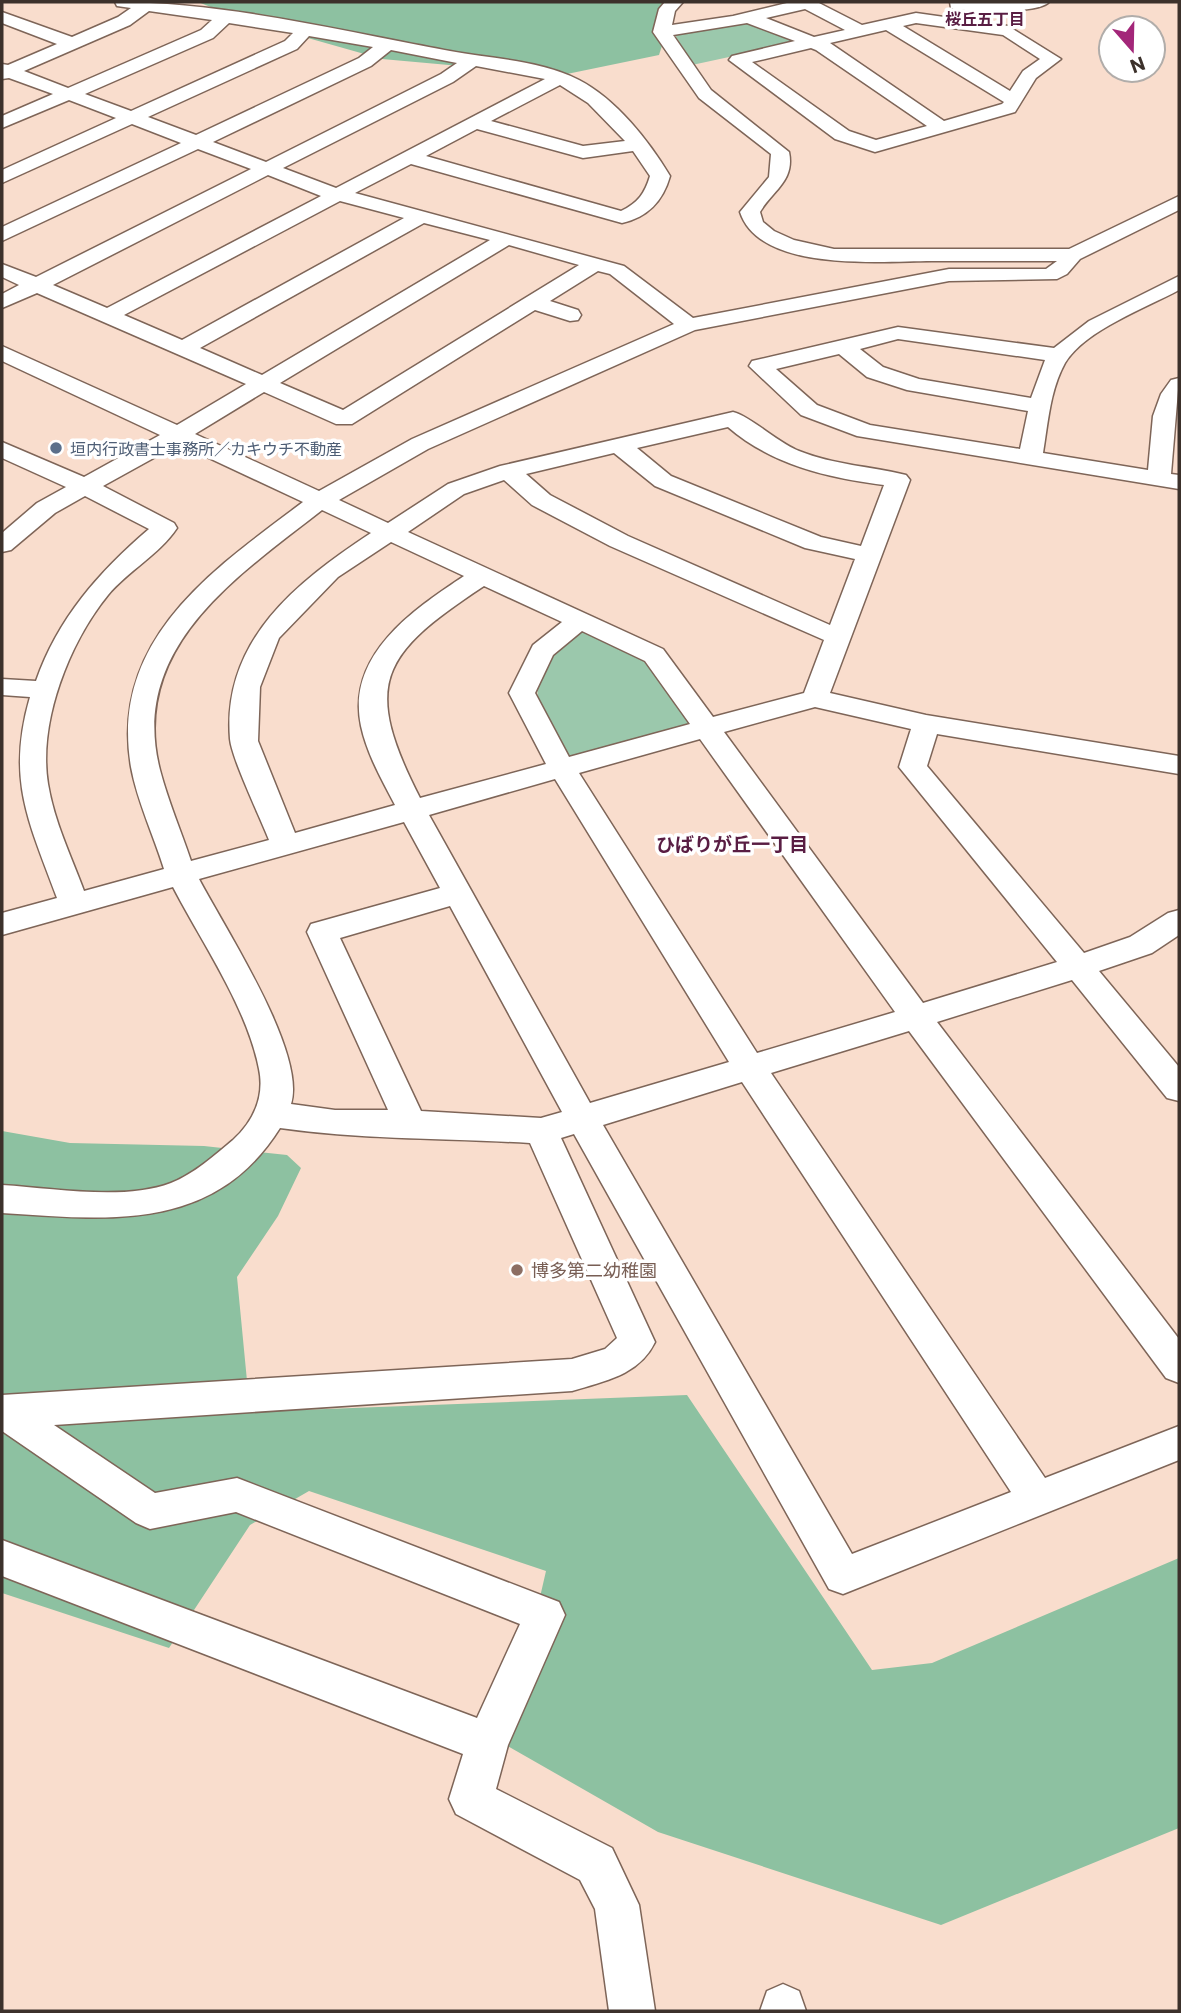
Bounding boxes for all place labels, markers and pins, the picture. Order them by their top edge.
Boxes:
place label: 垣内行政書士事務所／カキウチ不動産 [70,439,342,458]
marker: 垣内行政書士事務所／カキウチ不動産 [48,440,64,456]
place label: 博多第二幼稚園 [531,1259,657,1281]
marker: 博多第二幼稚園 [509,1262,525,1278]

